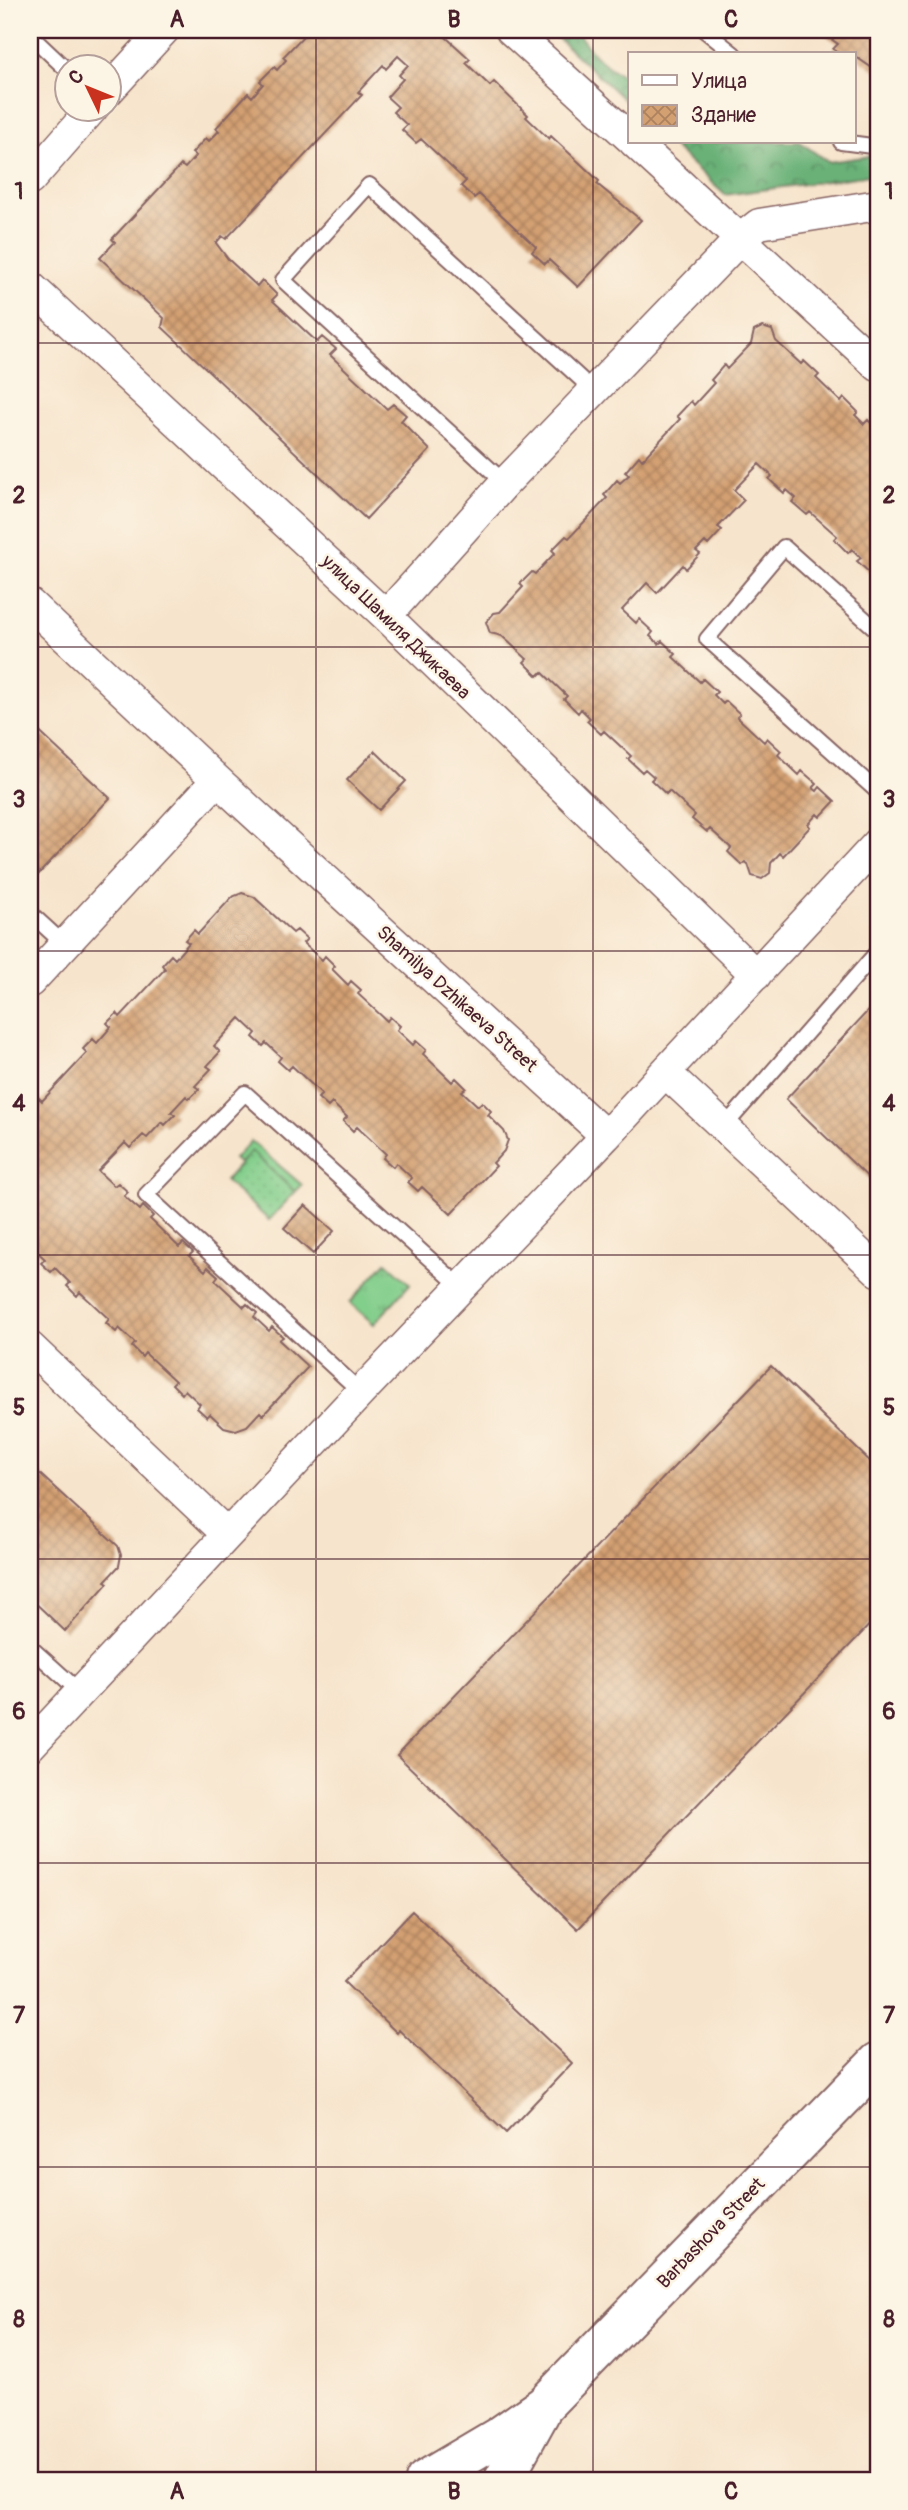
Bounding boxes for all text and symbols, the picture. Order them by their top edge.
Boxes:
text: A [170,5,185,34]
text: B [447,5,461,34]
text: C [724,5,738,34]
north arrow [52,52,122,122]
legend [628,52,856,144]
text: С [64,64,89,90]
text: Улица [691,68,747,95]
text: Здание [691,102,757,129]
text: 1 [15,177,24,206]
text: 1 [885,177,894,206]
text: 2 [13,481,26,510]
text: 2 [883,481,896,510]
street label: улица Шамиля Джикаева [316,549,476,705]
text: 3 [13,785,25,814]
text: 3 [883,785,895,814]
street label: Shamilya Dzhikaeva Street [372,920,543,1078]
text: 4 [12,1089,26,1118]
text: 4 [882,1089,896,1118]
text: 5 [13,1393,25,1422]
text: 5 [883,1393,895,1422]
text: 6 [12,1697,26,1726]
text: 6 [882,1697,896,1726]
text: 7 [13,2001,26,2030]
text: 7 [883,2001,896,2030]
street label: Barbashova Street [652,2172,770,2294]
text: 8 [13,2305,25,2334]
text: 8 [883,2305,895,2334]
text: A [170,2477,185,2506]
text: B [447,2477,461,2506]
text: C [724,2477,738,2506]

